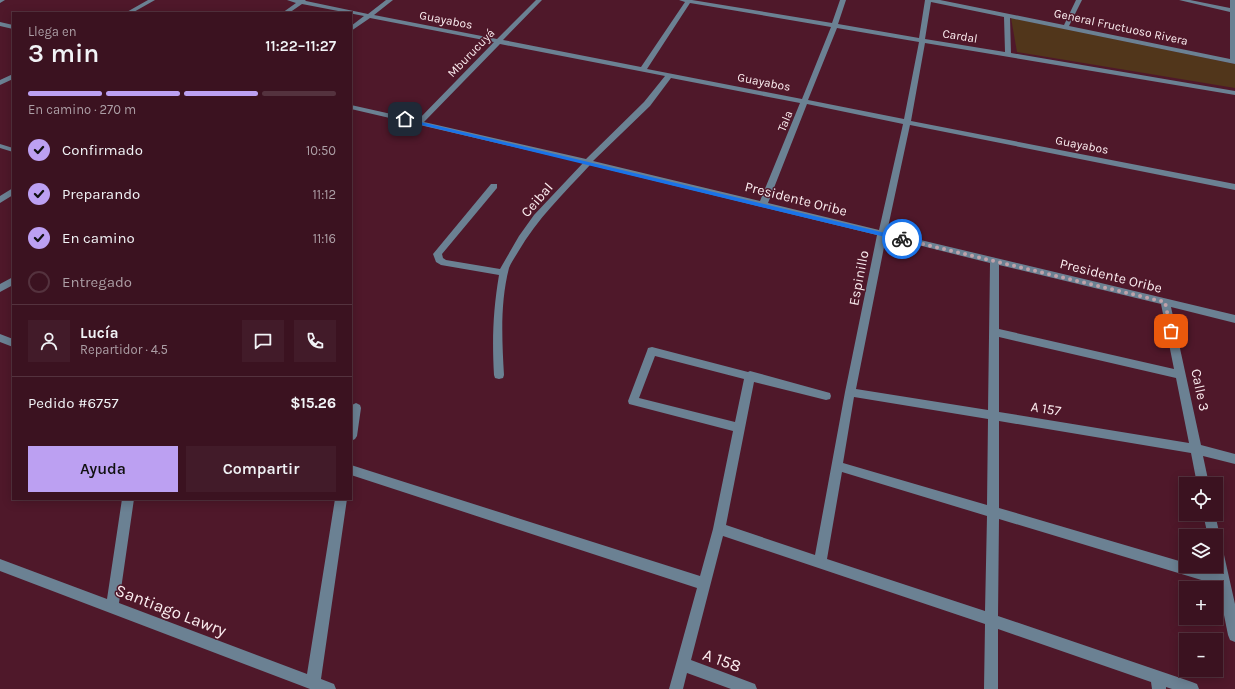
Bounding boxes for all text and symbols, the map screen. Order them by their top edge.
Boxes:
street label: General Fructuoso Rivera [1053,6,1189,48]
street label: Guayabos [418,8,474,32]
text: Llega en [28,24,77,39]
street label: Mburucuyá [445,26,497,80]
street label: Cardal [941,26,979,46]
text: 11:22–11:27 [265,37,336,55]
text: 3 min [28,38,99,69]
street label: Guayabos [736,70,792,94]
text: En camino · 270 m [28,102,136,117]
pin [388,102,422,136]
icon: home [394,108,416,130]
street label: Tala [774,108,796,134]
street label: Guayabos [1054,133,1110,157]
icon: check [28,139,50,161]
text: Confirmado [62,141,143,159]
text: 10:50 [306,143,336,158]
street label: Presidente Oribe [743,178,849,220]
street label: Ceibal [518,179,556,221]
icon: check [28,183,50,205]
text: Preparando [62,185,140,203]
text: 11:12 [313,187,336,202]
courier [882,219,922,259]
icon: check [28,227,50,249]
icon: bike [891,228,913,250]
text: En camino [62,229,135,247]
text: 11:16 [313,231,336,246]
street label: Espinillo [845,249,873,307]
street label: Presidente Oribe [1058,255,1164,297]
text: Entregado [62,273,132,291]
pin [1154,314,1188,348]
button: person [28,320,70,362]
button: chat [242,320,284,362]
button: phone [294,320,336,362]
icon: bag [1160,320,1182,342]
text: Lucía [80,324,118,342]
text: Repartidor · 4.5 [80,342,168,357]
street label: Calle 3 [1187,367,1213,413]
text: Pedido #6757 [28,394,119,412]
text: $15.26 [290,394,336,412]
street label: A 157 [1030,398,1063,420]
button: Ayuda [28,446,178,492]
button: Compartir [186,446,336,492]
map controls [1179,477,1223,677]
button: locate [1179,477,1223,521]
button: layers [1179,529,1223,573]
street label: Santiago Lawry [113,580,229,640]
button: + [1179,581,1223,625]
button: − [1179,633,1223,677]
street label: A 158 [700,644,744,676]

